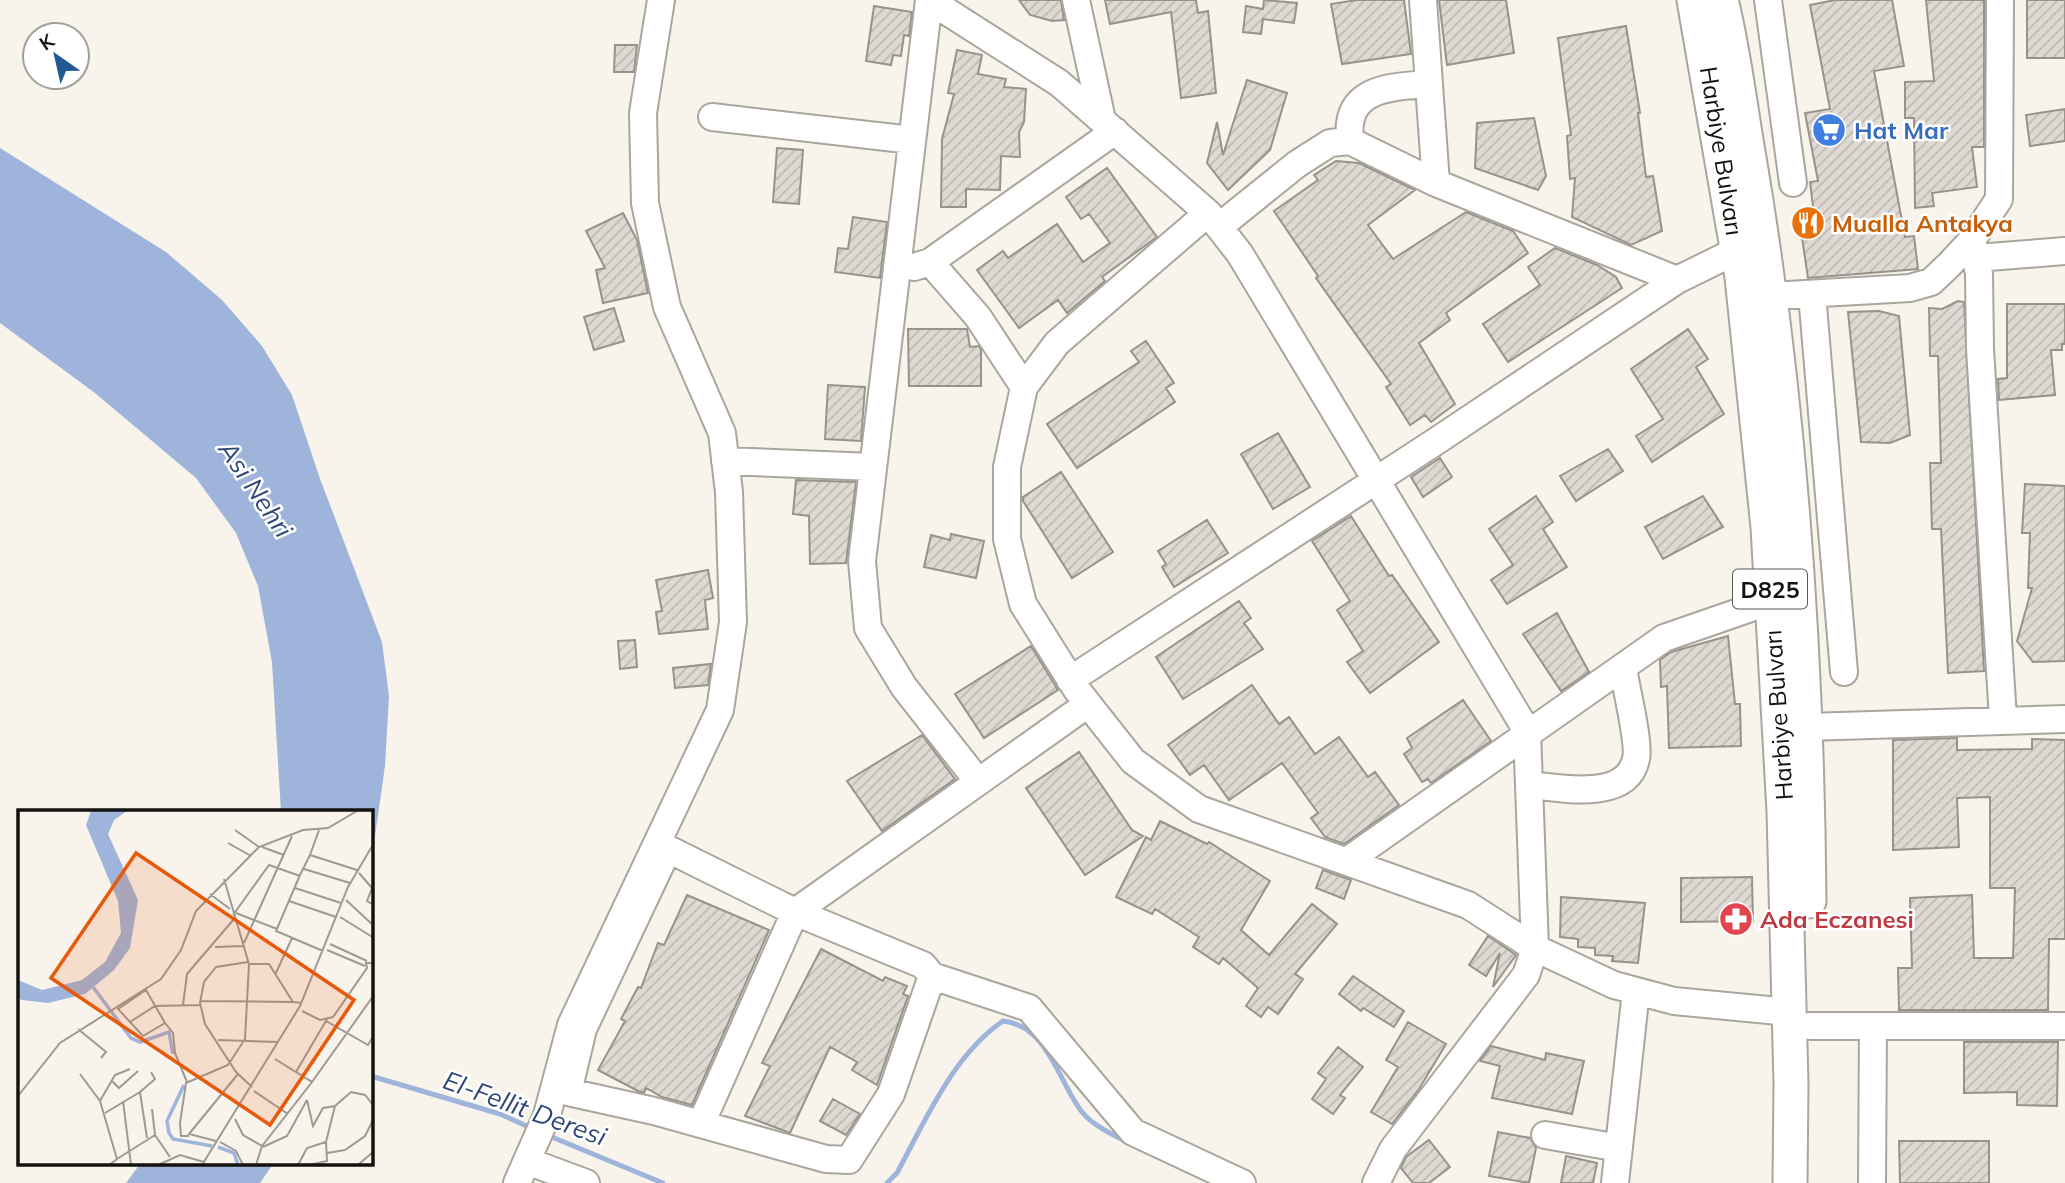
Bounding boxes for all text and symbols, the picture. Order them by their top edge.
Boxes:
north arrow [21,21,91,91]
text: K [35,28,60,55]
street label: Harbiye Bulvarı [1694,64,1750,238]
supermarket icon: Hat Mar [1810,111,1848,149]
place label: Hat Mar [1854,115,1949,145]
restaurant icon: Mualla Antakya [1789,204,1827,242]
place label: Mualla Antakya [1832,208,2013,238]
water label: Asi Nehri [211,434,301,544]
road number: D825 [1733,569,1807,608]
street label: Harbiye Bulvarı [1757,629,1799,801]
inset map [18,810,373,1166]
pharmacy icon: Ada Eczanesi [1717,900,1755,938]
place label: Ada Eczanesi [1760,904,1914,934]
water label: El-Fellit Deresi [439,1063,612,1153]

